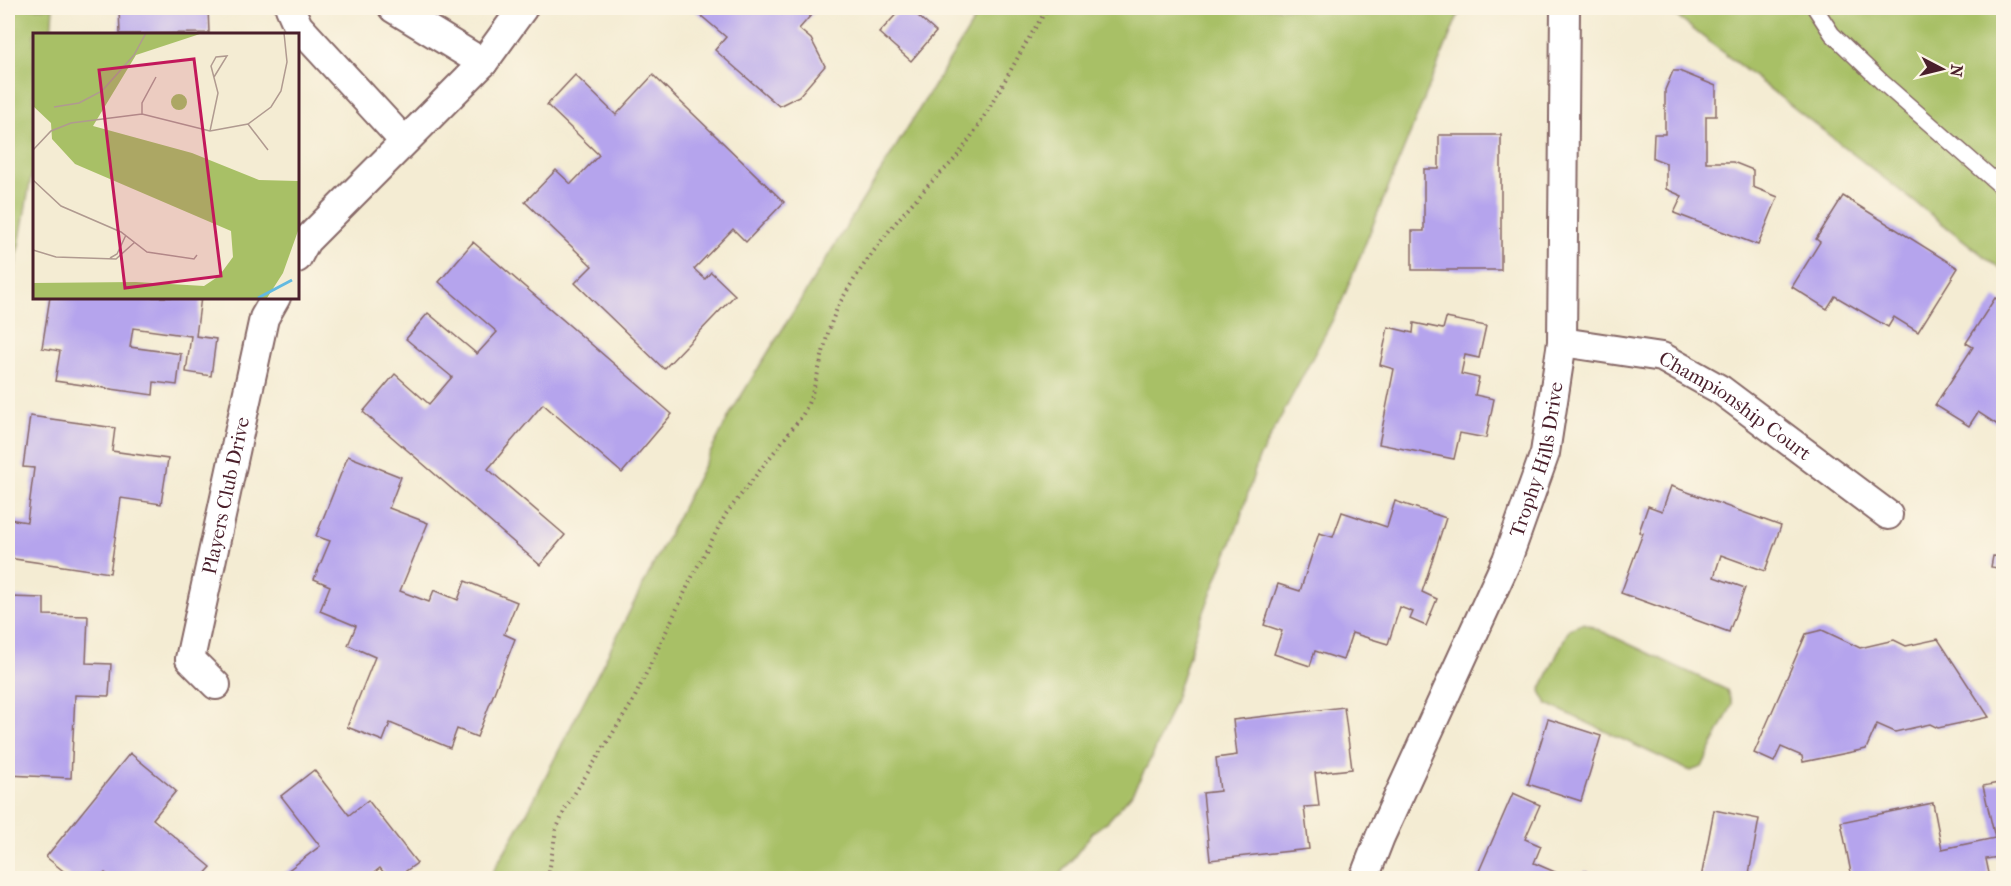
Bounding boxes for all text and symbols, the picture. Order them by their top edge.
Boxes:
inset map [33,33,298,298]
north arrow [1912,39,1972,99]
text: N [1946,64,1967,79]
street label: Championship Court [1655,347,1815,465]
street label: Trophy Hills Drive [1505,380,1568,540]
street label: Players Club Drive [198,415,254,577]

